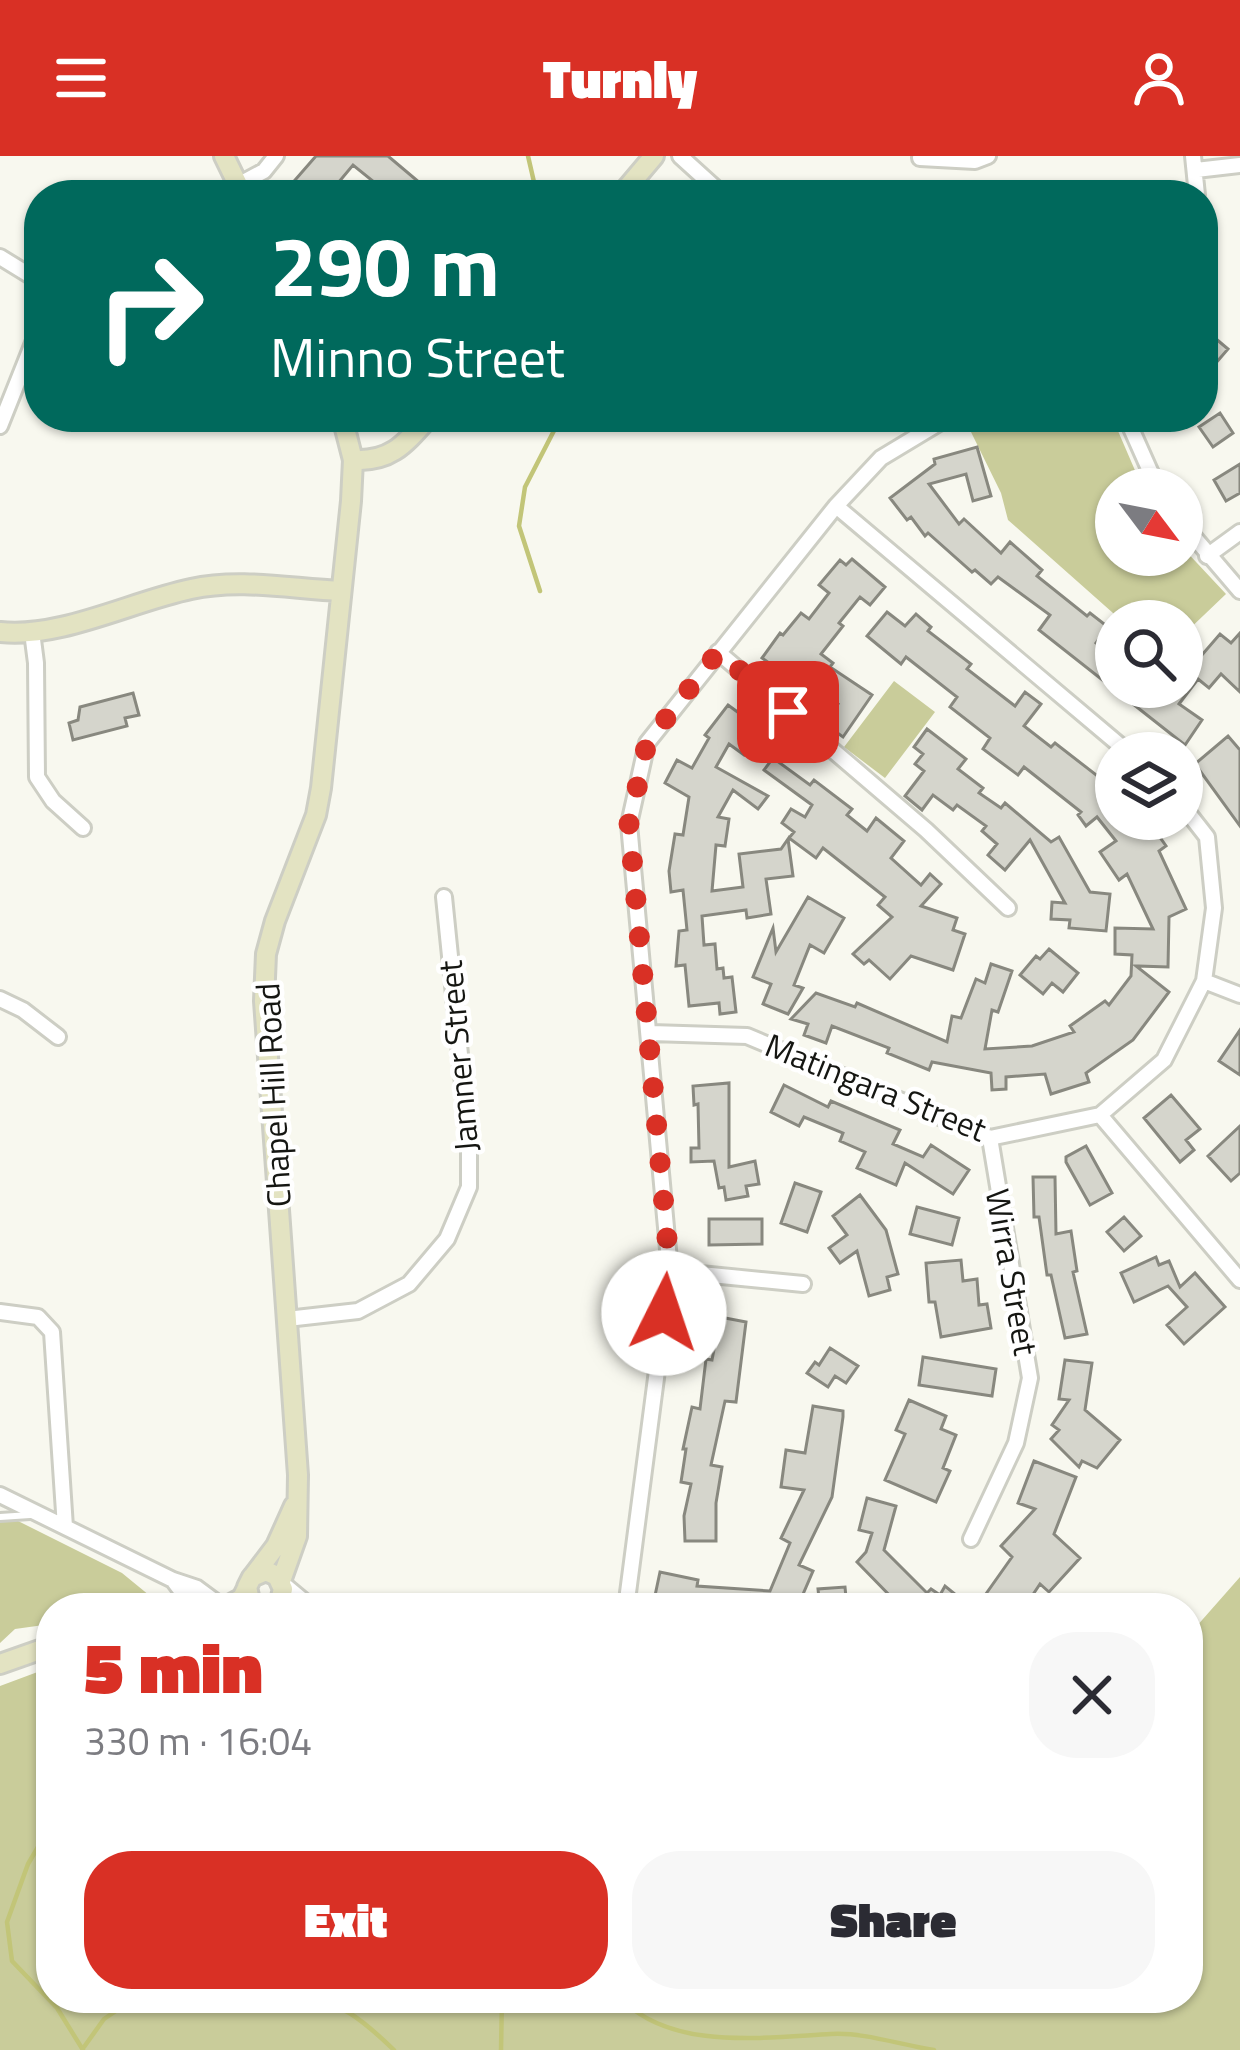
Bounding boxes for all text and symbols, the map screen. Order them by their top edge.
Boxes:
text: Turnly [543,37,697,119]
icon: menu [48,45,114,111]
icon: person [1126,45,1192,111]
text: 290 m [270,201,500,329]
icon: right [72,228,228,384]
text: Minno Street [270,316,565,398]
north arrow [1095,468,1203,576]
map controls [1095,468,1203,840]
button: search [1095,600,1203,708]
pin [737,661,839,763]
icon: arrive [755,679,821,745]
button: layers [1095,732,1203,840]
street label: Jamner Street [425,958,491,1154]
street label: Chapel Hill Road [242,982,304,1208]
street label: Matingara Street [758,1020,994,1154]
street label: Wirra Street [973,1185,1051,1360]
position arrow [601,1250,727,1376]
text: 5 min [84,1611,263,1721]
button: close [1029,1632,1155,1758]
text: 330 m · 16:04 [84,1711,312,1770]
button: Exit [84,1851,608,1989]
button: Share [632,1851,1155,1989]

